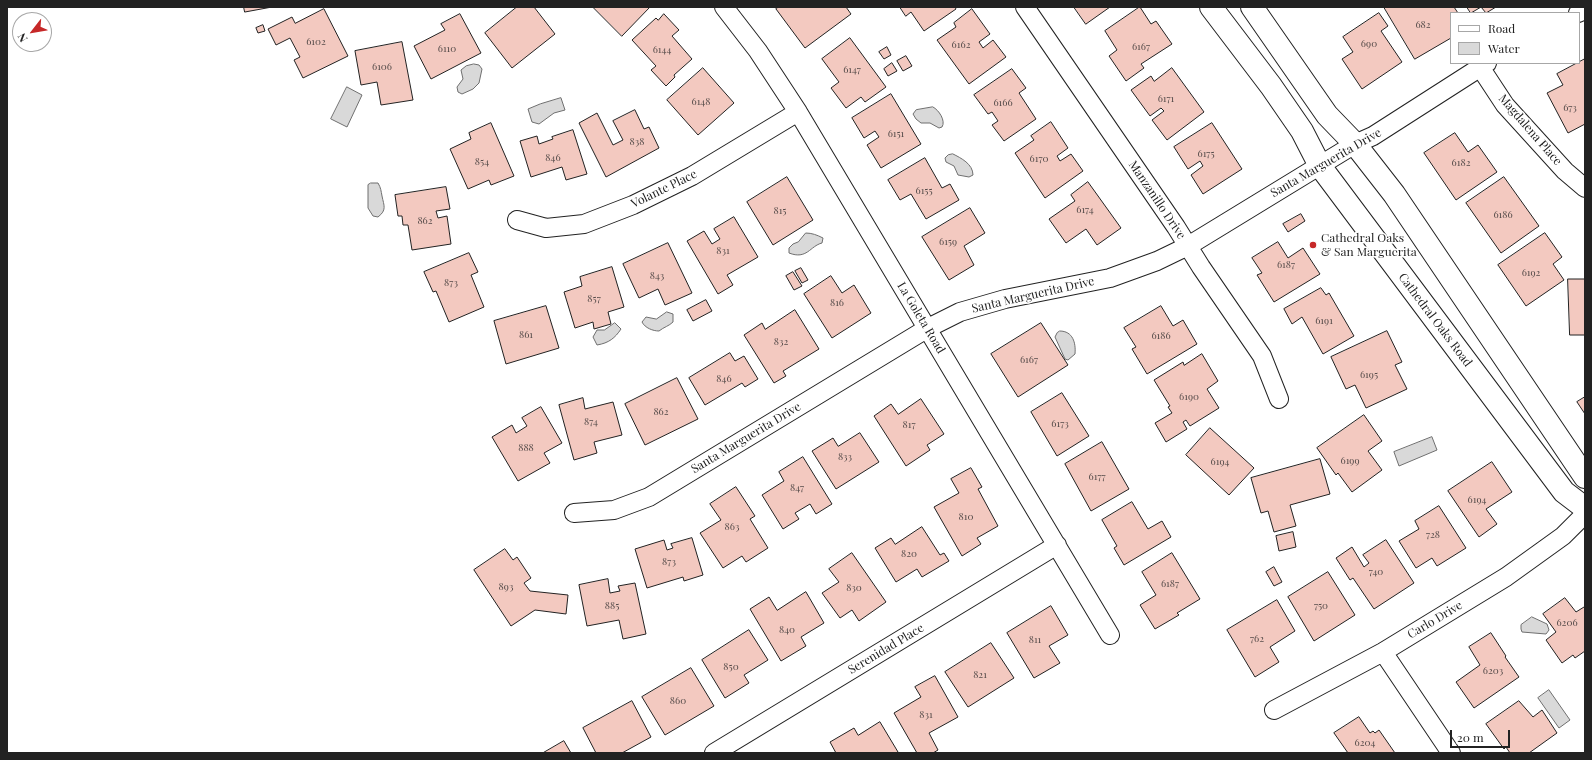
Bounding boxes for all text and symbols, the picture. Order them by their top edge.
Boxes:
north arrow [12,12,52,52]
legend [1450,12,1580,64]
house number: 682 [1415,19,1431,31]
text: Road [1488,20,1515,36]
text: N [14,31,31,45]
house number: 6102 [306,36,326,48]
house number: 690 [1361,38,1377,50]
house number: 6162 [952,39,970,51]
text: Water [1488,40,1520,56]
house number: 6167 [1132,41,1150,53]
house number: 6110 [438,43,456,55]
house number: 6144 [653,44,671,56]
house number: 6106 [372,61,392,73]
house number: 6147 [843,64,861,76]
street label: Magdalena Place [1495,92,1565,168]
house number: 6171 [1158,93,1174,105]
house number: 6148 [691,96,711,108]
house number: 6166 [993,97,1013,109]
house number: 673 [1563,102,1577,114]
street label: Santa Marguerita Drive [1268,125,1384,201]
house number: 6151 [888,128,904,140]
house number: 838 [630,136,644,148]
house number: 6175 [1197,148,1215,160]
house number: 846 [545,152,561,164]
house number: 6170 [1030,153,1048,165]
house number: 854 [475,156,489,168]
house number: 6182 [1452,157,1470,169]
street label: Manzanillo Drive [1125,158,1189,242]
street label: Volante Place [629,167,699,211]
house number: 6155 [915,185,933,197]
house number: 6174 [1076,204,1094,216]
house number: 815 [774,205,786,217]
house number: 6186 [1493,209,1513,221]
house number: 862 [417,215,433,227]
place label: Cathedral Oaks & San Marguerita [1321,231,1417,259]
house number: 6159 [939,236,957,248]
marker: Cathedral Oaks & San Marguerita [1308,240,1318,250]
house number: 831 [716,245,730,257]
house number: 6187 [1277,259,1295,271]
house number: 6192 [1522,267,1540,279]
house number: 843 [650,270,664,282]
street label: Cathedral Oaks Road [1395,270,1475,370]
street label: Santa Marguerita Drive [970,274,1096,316]
house number: 873 [444,277,458,289]
street label: La Goleta Road [894,280,948,356]
house number: 857 [587,293,601,305]
house number: 816 [830,297,844,309]
house number: 6191 [1315,315,1333,327]
house number: 861 [519,329,533,341]
house number: 6186 [1151,330,1171,342]
house number: 832 [774,336,788,348]
house number: 6167 [1020,354,1038,366]
house number: 6195 [1360,369,1378,381]
house number: 846 [716,373,732,385]
house number: 6190 [1179,391,1199,403]
street label: Santa Marguerita Drive [689,400,803,476]
house number: 862 [653,406,669,418]
house number: 874 [584,416,598,428]
house number: 6173 [1051,418,1069,430]
house number: 817 [903,419,915,431]
house number: 888 [518,442,534,454]
house number: 833 [838,451,852,463]
house number: 6199 [1340,455,1360,467]
house number: 6194 [1211,456,1229,468]
house number: 6177 [1089,471,1105,483]
house number: 847 [790,482,804,494]
house number: 6194 [1468,494,1486,506]
house number: 810 [959,511,973,523]
house number: 863 [725,521,739,533]
house number: 728 [1426,529,1440,541]
house number: 820 [901,548,917,560]
house number: 873 [662,556,676,568]
house number: 740 [1369,566,1383,578]
house number: 6187 [1161,578,1179,590]
house number: 893 [499,581,513,593]
house number: 830 [846,582,862,594]
street label: Carlo Drive [1405,598,1465,642]
house number: 885 [605,600,619,612]
house number: 750 [1314,600,1328,612]
house number: 6206 [1556,617,1578,629]
street label: Serenidad Place [846,621,926,677]
house number: 840 [779,624,795,636]
house number: 762 [1250,633,1264,645]
house number: 811 [1029,634,1041,646]
house number: 850 [723,661,739,673]
house number: 6203 [1483,665,1503,677]
house number: 821 [973,669,987,681]
house number: 860 [670,695,686,707]
house number: 831 [919,709,933,721]
scale bar [1452,722,1512,748]
text: 20 m [1457,729,1484,745]
house number: 6204 [1355,737,1375,749]

